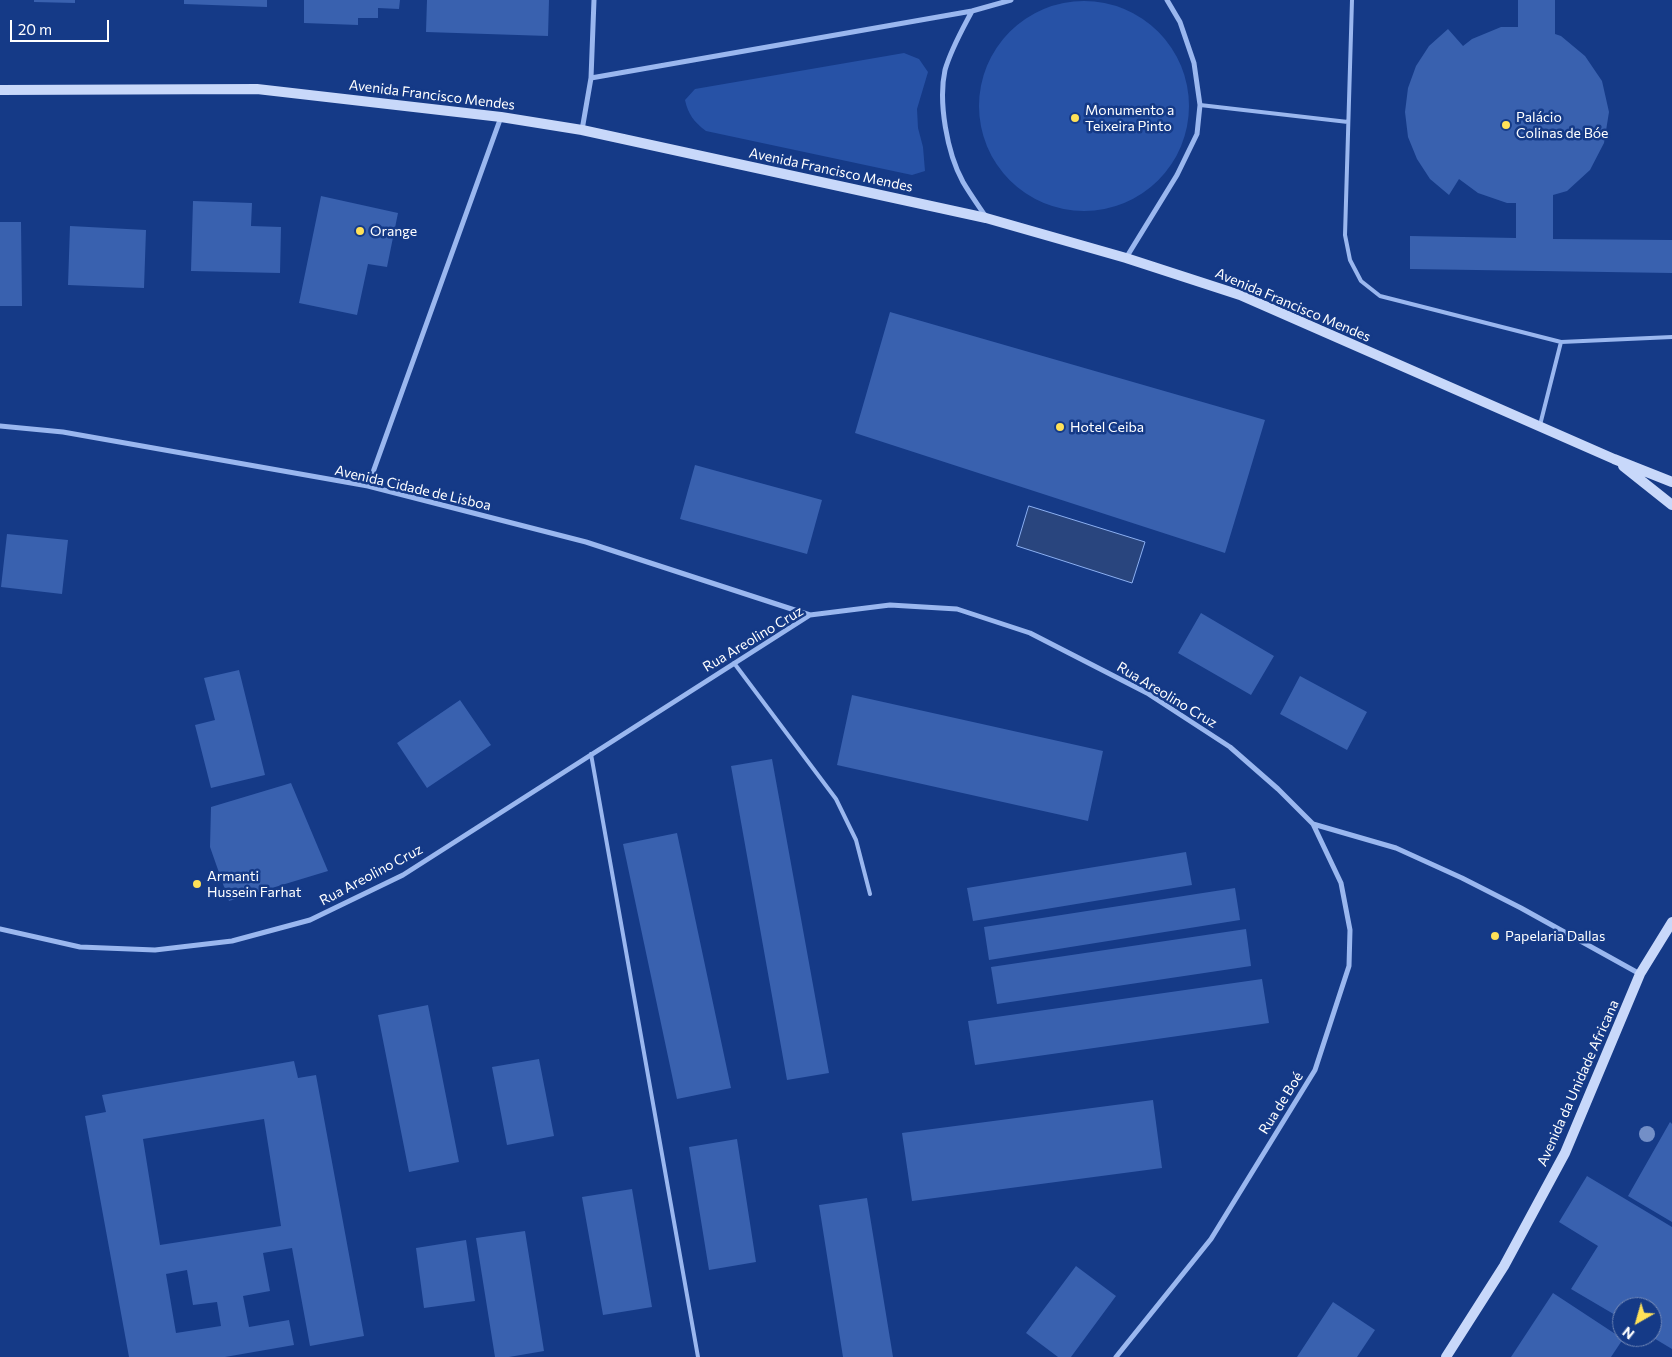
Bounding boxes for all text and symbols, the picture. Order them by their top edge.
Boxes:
scale bar [12,10,111,42]
text: 20 m [18,20,52,38]
street label: Avenida Francisco Mendes [348,76,516,114]
place label: Monumento a Teixeira Pinto [1085,102,1174,134]
place label: Palácio Colinas de Bóe [1516,109,1608,142]
marker: Monumento a Teixeira Pinto [1069,112,1081,124]
marker: Palácio Colinas de Bóe [1500,119,1512,131]
street label: Avenida Francisco Mendes [747,144,915,196]
place label: Orange [370,223,417,239]
marker: Orange [354,225,366,237]
street label: Avenida Francisco Mendes [1213,265,1373,345]
place label: Hotel Ceiba [1070,419,1144,435]
marker: Hotel Ceiba [1054,421,1066,433]
street label: Avenida Cidade de Lisboa [333,462,493,514]
street label: Rua Areolino Cruz [700,602,806,676]
street label: Rua Areolino Cruz [1114,658,1220,732]
street label: Rua Areolino Cruz [317,841,425,909]
place label: Armanti Hussein Farhat [207,868,301,900]
marker: Armanti Hussein Farhat [191,878,203,890]
place label: Papelaria Dallas [1505,928,1605,944]
marker: Papelaria Dallas [1489,930,1501,942]
street label: Avenida da Unidade Africana [1534,997,1622,1169]
street label: Rua de Boé [1255,1069,1307,1137]
north arrow [1612,1297,1662,1347]
text: N [1619,1323,1637,1343]

